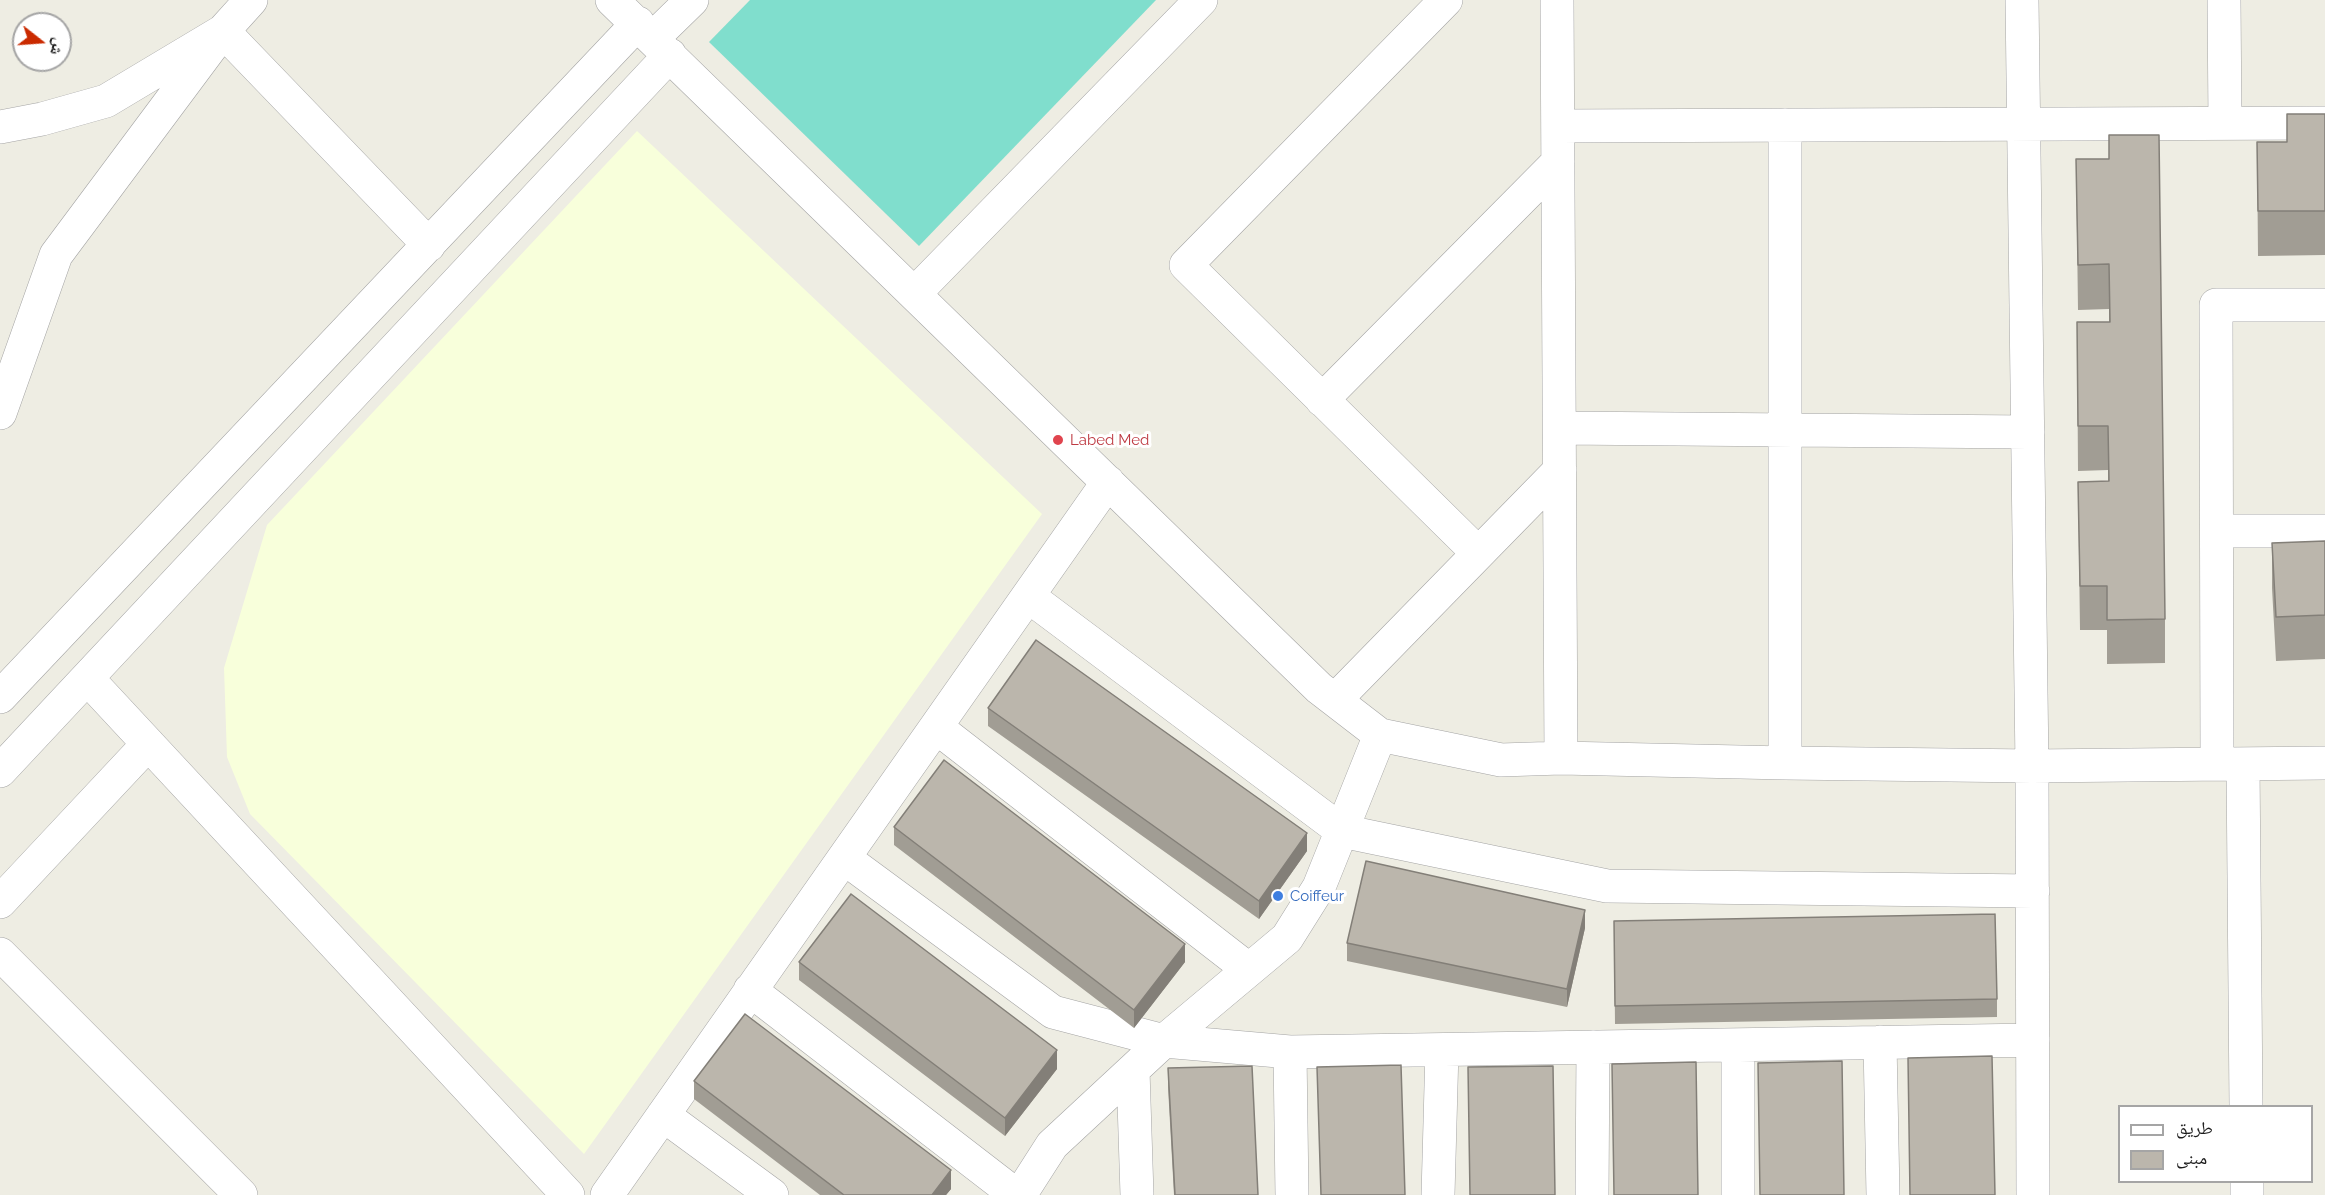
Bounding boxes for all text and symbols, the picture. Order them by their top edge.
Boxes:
north arrow [12,12,72,72]
text: ش [46,36,69,58]
place label: Labed Med [1070,431,1149,449]
marker: Labed Med [1051,433,1065,447]
place label: Coiffeur [1290,887,1344,905]
marker: Coiffeur [1271,889,1285,903]
legend [2118,1105,2313,1183]
text: طريق [2176,1117,2213,1138]
text: مبنى [2176,1147,2207,1168]

